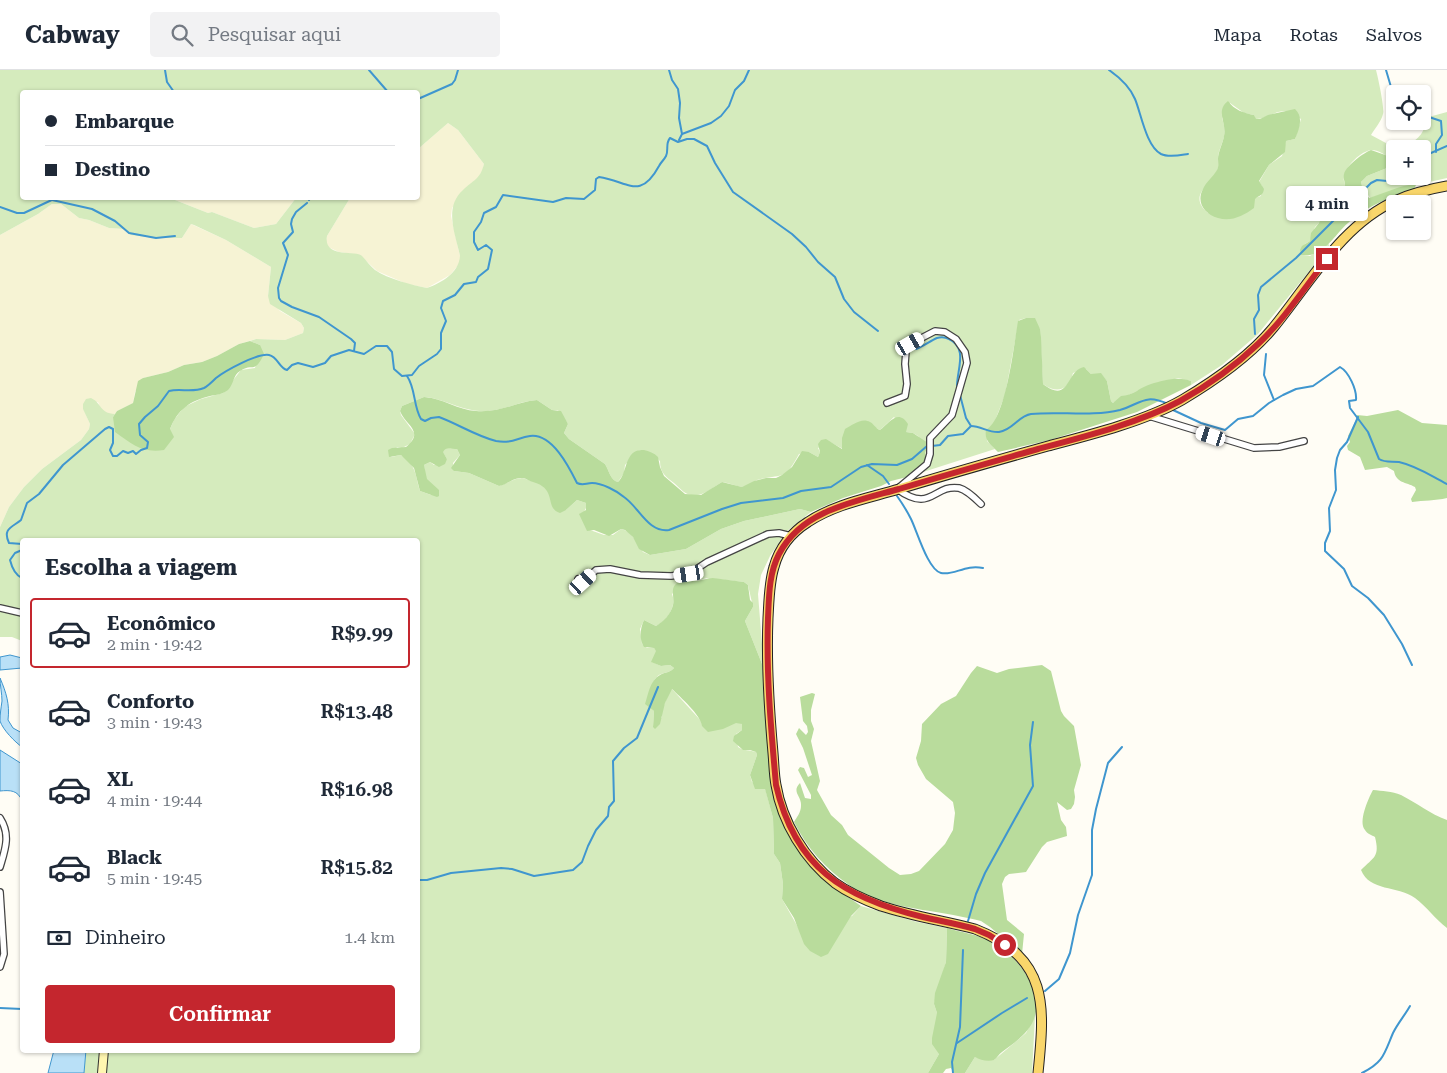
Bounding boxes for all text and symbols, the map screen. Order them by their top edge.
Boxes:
search box [150,12,500,57]
text: Cabway [25,21,120,49]
icon: search [168,21,196,49]
text: Pesquisar aqui [208,23,341,46]
text: Mapa [1213,24,1261,45]
text: Rotas [1289,24,1338,45]
text: Salvos [1366,24,1422,45]
map controls [1386,85,1431,240]
button: locate [1386,85,1431,130]
text: Embarque [75,110,174,133]
button: + [1386,140,1431,185]
text: Destino [75,158,150,181]
callout: 4 min [1286,186,1368,222]
text: 4 min [1305,194,1349,213]
button: − [1386,195,1431,240]
route end [1316,248,1338,270]
car [893,330,926,358]
car [1194,424,1227,448]
text: Escolha a viagem [45,555,237,580]
car [673,564,704,584]
car [566,566,599,598]
icon: car [47,611,92,656]
text: Econômico [107,612,215,635]
text: R$9.99 [331,622,393,645]
text: 2 min · 19:42 [107,635,202,654]
icon: car [47,689,92,734]
text: Conforto [107,690,194,713]
text: R$13.48 [320,700,393,723]
text: 3 min · 19:43 [107,713,202,732]
icon: car [47,767,92,812]
text: XL [107,768,133,791]
text: R$16.98 [320,778,393,801]
text: 4 min · 19:44 [107,791,202,810]
icon: car [47,845,92,890]
text: Black [107,846,162,869]
text: R$15.82 [320,856,393,879]
text: 5 min · 19:45 [107,869,202,888]
icon: cash [45,924,73,952]
text: Dinheiro [85,926,166,949]
text: 1.4 km [344,928,395,947]
route start [994,934,1016,956]
button: Confirmar [45,985,395,1043]

